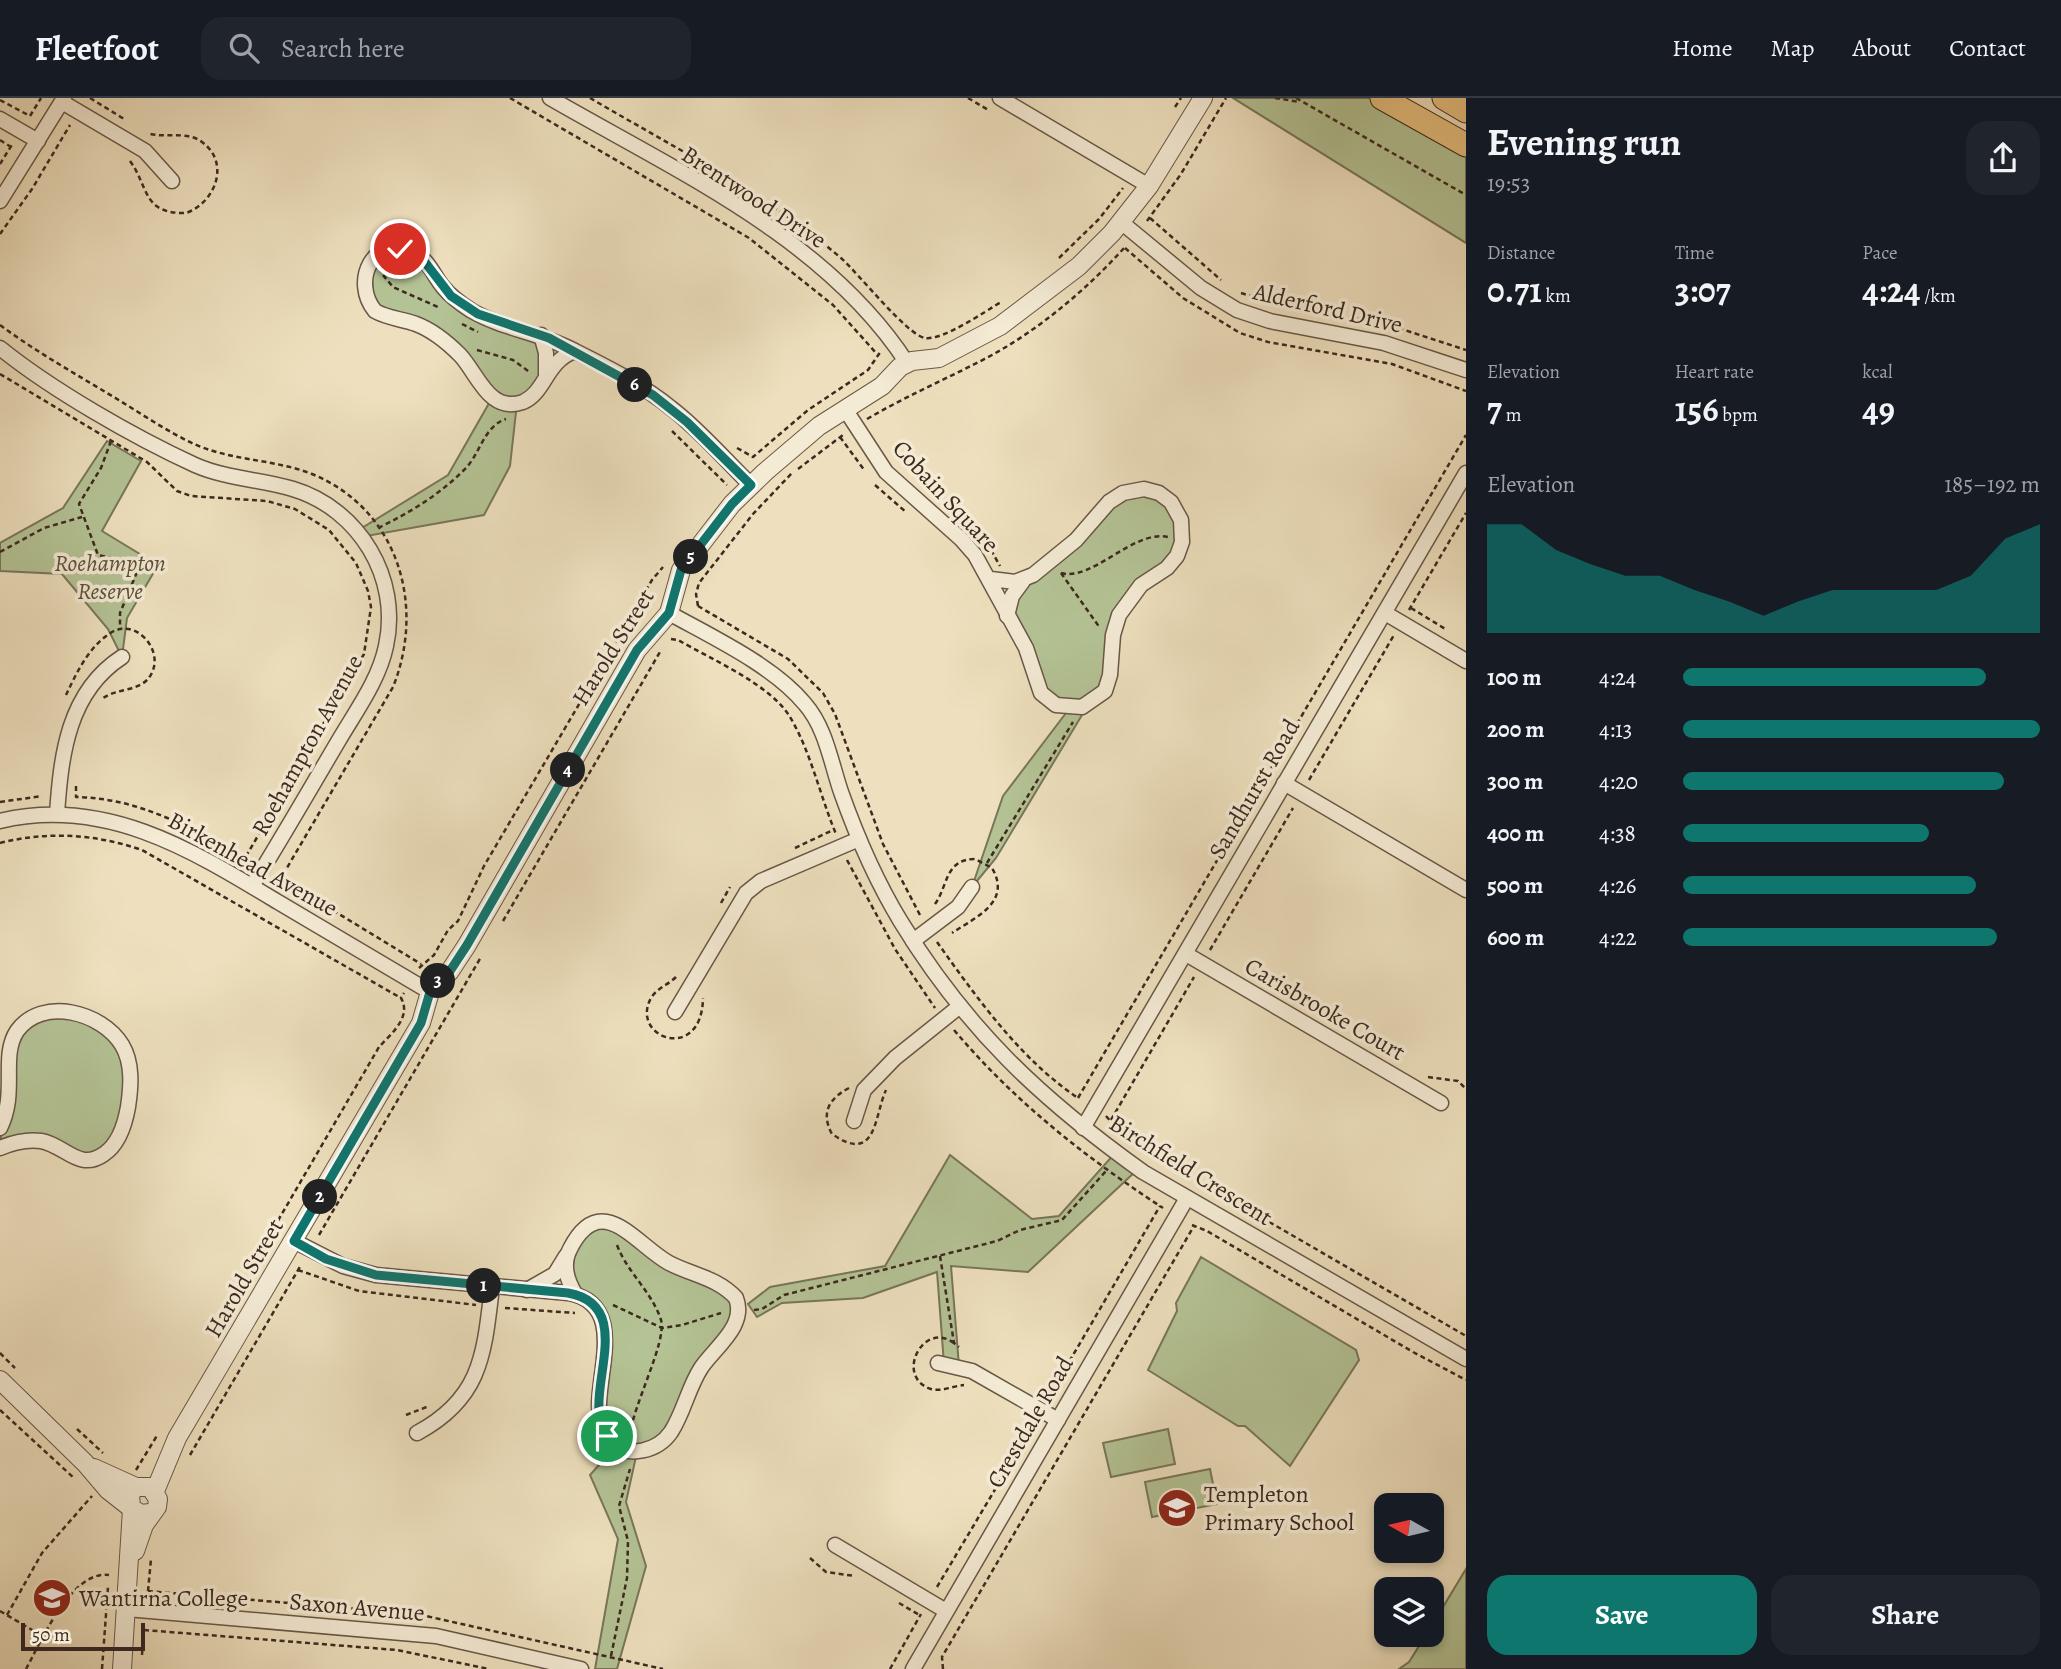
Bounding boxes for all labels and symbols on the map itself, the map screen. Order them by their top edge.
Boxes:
street label: Brentwood Drive [675,138,833,256]
pin [370,219,430,279]
street label: Alderford Drive [1249,275,1406,341]
pin: 6 [618,368,652,402]
street label: Cobain Square [886,433,1006,559]
pin: 5 [674,540,708,574]
park label: Roehampton Reserve [54,547,166,607]
street label: Harold Street [564,582,662,712]
street label: Roehampton Avenue [244,649,370,841]
street label: Sandhurst Road [1201,713,1307,865]
pin: 4 [550,752,586,788]
street label: Birkenhead Avenue [162,804,344,924]
street label: Carisbrooke Court [1239,950,1411,1068]
pin: 3 [420,964,456,998]
street label: Birchfield Crescent [1103,1107,1279,1233]
pin: 2 [302,1180,338,1214]
street label: Harold Street [197,1213,291,1343]
pin: 1 [466,1268,502,1304]
street label: Crestdale Road [979,1350,1081,1494]
pin [577,1406,637,1466]
place label: Templeton Primary School [1204,1478,1354,1538]
school or university icon: Templeton Primary School [1156,1487,1198,1529]
north arrow [1374,1493,1444,1563]
school or university icon: Wantirna College [31,1577,73,1619]
place label: Wantirna College [78,1582,248,1614]
street label: Saxon Avenue [288,1585,426,1629]
scale bar [21,1620,145,1652]

